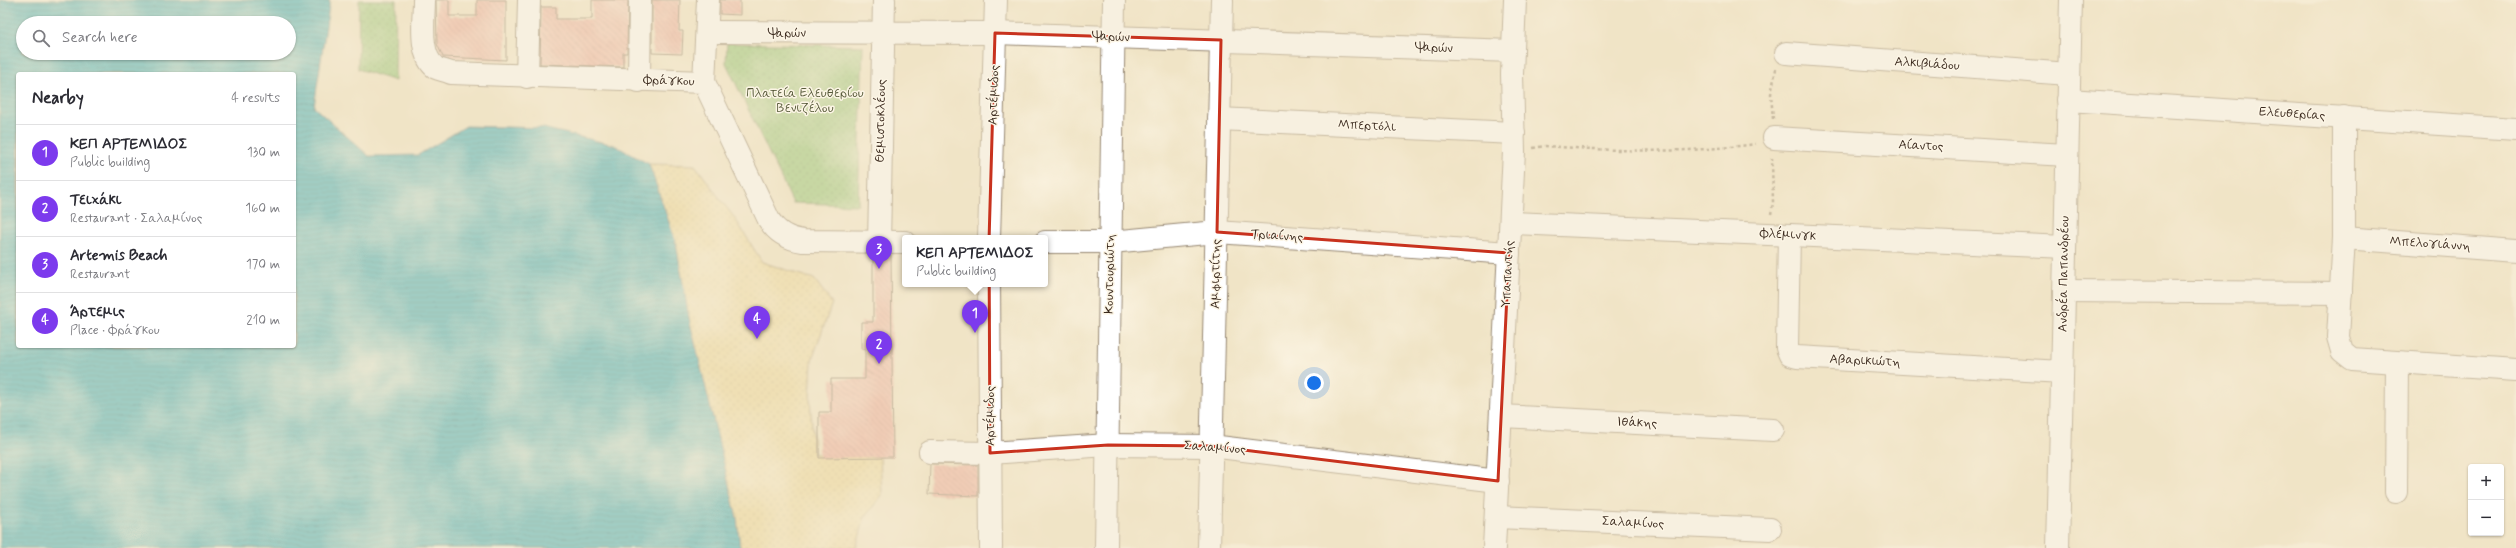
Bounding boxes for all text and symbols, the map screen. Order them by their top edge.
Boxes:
search box [16,16,296,60]
street label: Ψαρών [767,25,806,42]
icon: search [30,27,52,49]
text: Search here [62,28,138,48]
street label: Ψαρών [1091,28,1131,46]
street label: Ψαρών [1414,39,1454,57]
street label: Αλκιβιάδου [1894,53,1960,75]
street label: Αρτέμιδος [984,64,1004,125]
street label: Φράγκου [642,72,695,90]
street label: Θεμιστοκλέους [872,79,890,163]
park label: Πλατεία Ελευθερίου Βενιζέλου [746,85,864,117]
text: Nearby [32,87,84,109]
text: 4 results [231,90,280,107]
street label: Ελευθερίας [2258,103,2326,125]
street label: Μπερτόλι [1338,116,1397,136]
text: ΚΕΠ ΑΡΤΕΜΙΔΟΣ [70,134,188,154]
street label: Αίαντος [1898,136,1944,156]
text: 1 [42,144,48,161]
text: 130 m [247,144,280,161]
text: Public building [70,154,150,171]
text: Τειχάκι [70,190,121,210]
text: 2 [42,200,48,217]
text: 160 m [245,200,280,217]
text: Restaurant · Σαλαμίνος [70,210,203,227]
street label: Ανδρέα Παπανδρέου [2054,216,2074,332]
street label: Φλέμινγκ [1758,225,1817,245]
street label: Τριαίνης [1250,226,1304,246]
street label: Μπελογιάννη [2389,233,2471,255]
street label: Κουντουριώτη [1101,234,1119,314]
popup [902,235,1048,287]
pin: 3 [866,236,892,269]
street label: Αμφιρτίτης [1207,239,1225,309]
street label: Υπαπαντής [1498,240,1518,308]
text: ΚΕΠ ΑΡΤΕΜΙΔΟΣ [916,243,1034,263]
text: Artemis Beach [70,246,167,266]
text: 3 [42,256,48,273]
text: 170 m [246,256,280,273]
text: Public building [916,263,996,280]
text: Restaurant [70,266,130,283]
pin: 1 [962,300,988,333]
text: Άρτεμις [70,302,125,322]
pin: 4 [744,306,770,339]
text: 4 [41,312,49,329]
text: 210 m [246,312,280,329]
text: Place · Φράγκου [70,322,160,339]
pin: 2 [866,331,892,364]
street label: Αβαρικιώτη [1829,351,1901,371]
your location [1304,373,1324,393]
street label: Αρτέμιδος [982,386,999,446]
street label: Ιθάκης [1616,413,1658,433]
street label: Σαλαμίνος [1183,437,1247,459]
map controls [2468,464,2504,536]
button: + [2468,464,2504,500]
button: − [2468,500,2504,536]
street label: Σαλαμίνος [1602,513,1665,533]

